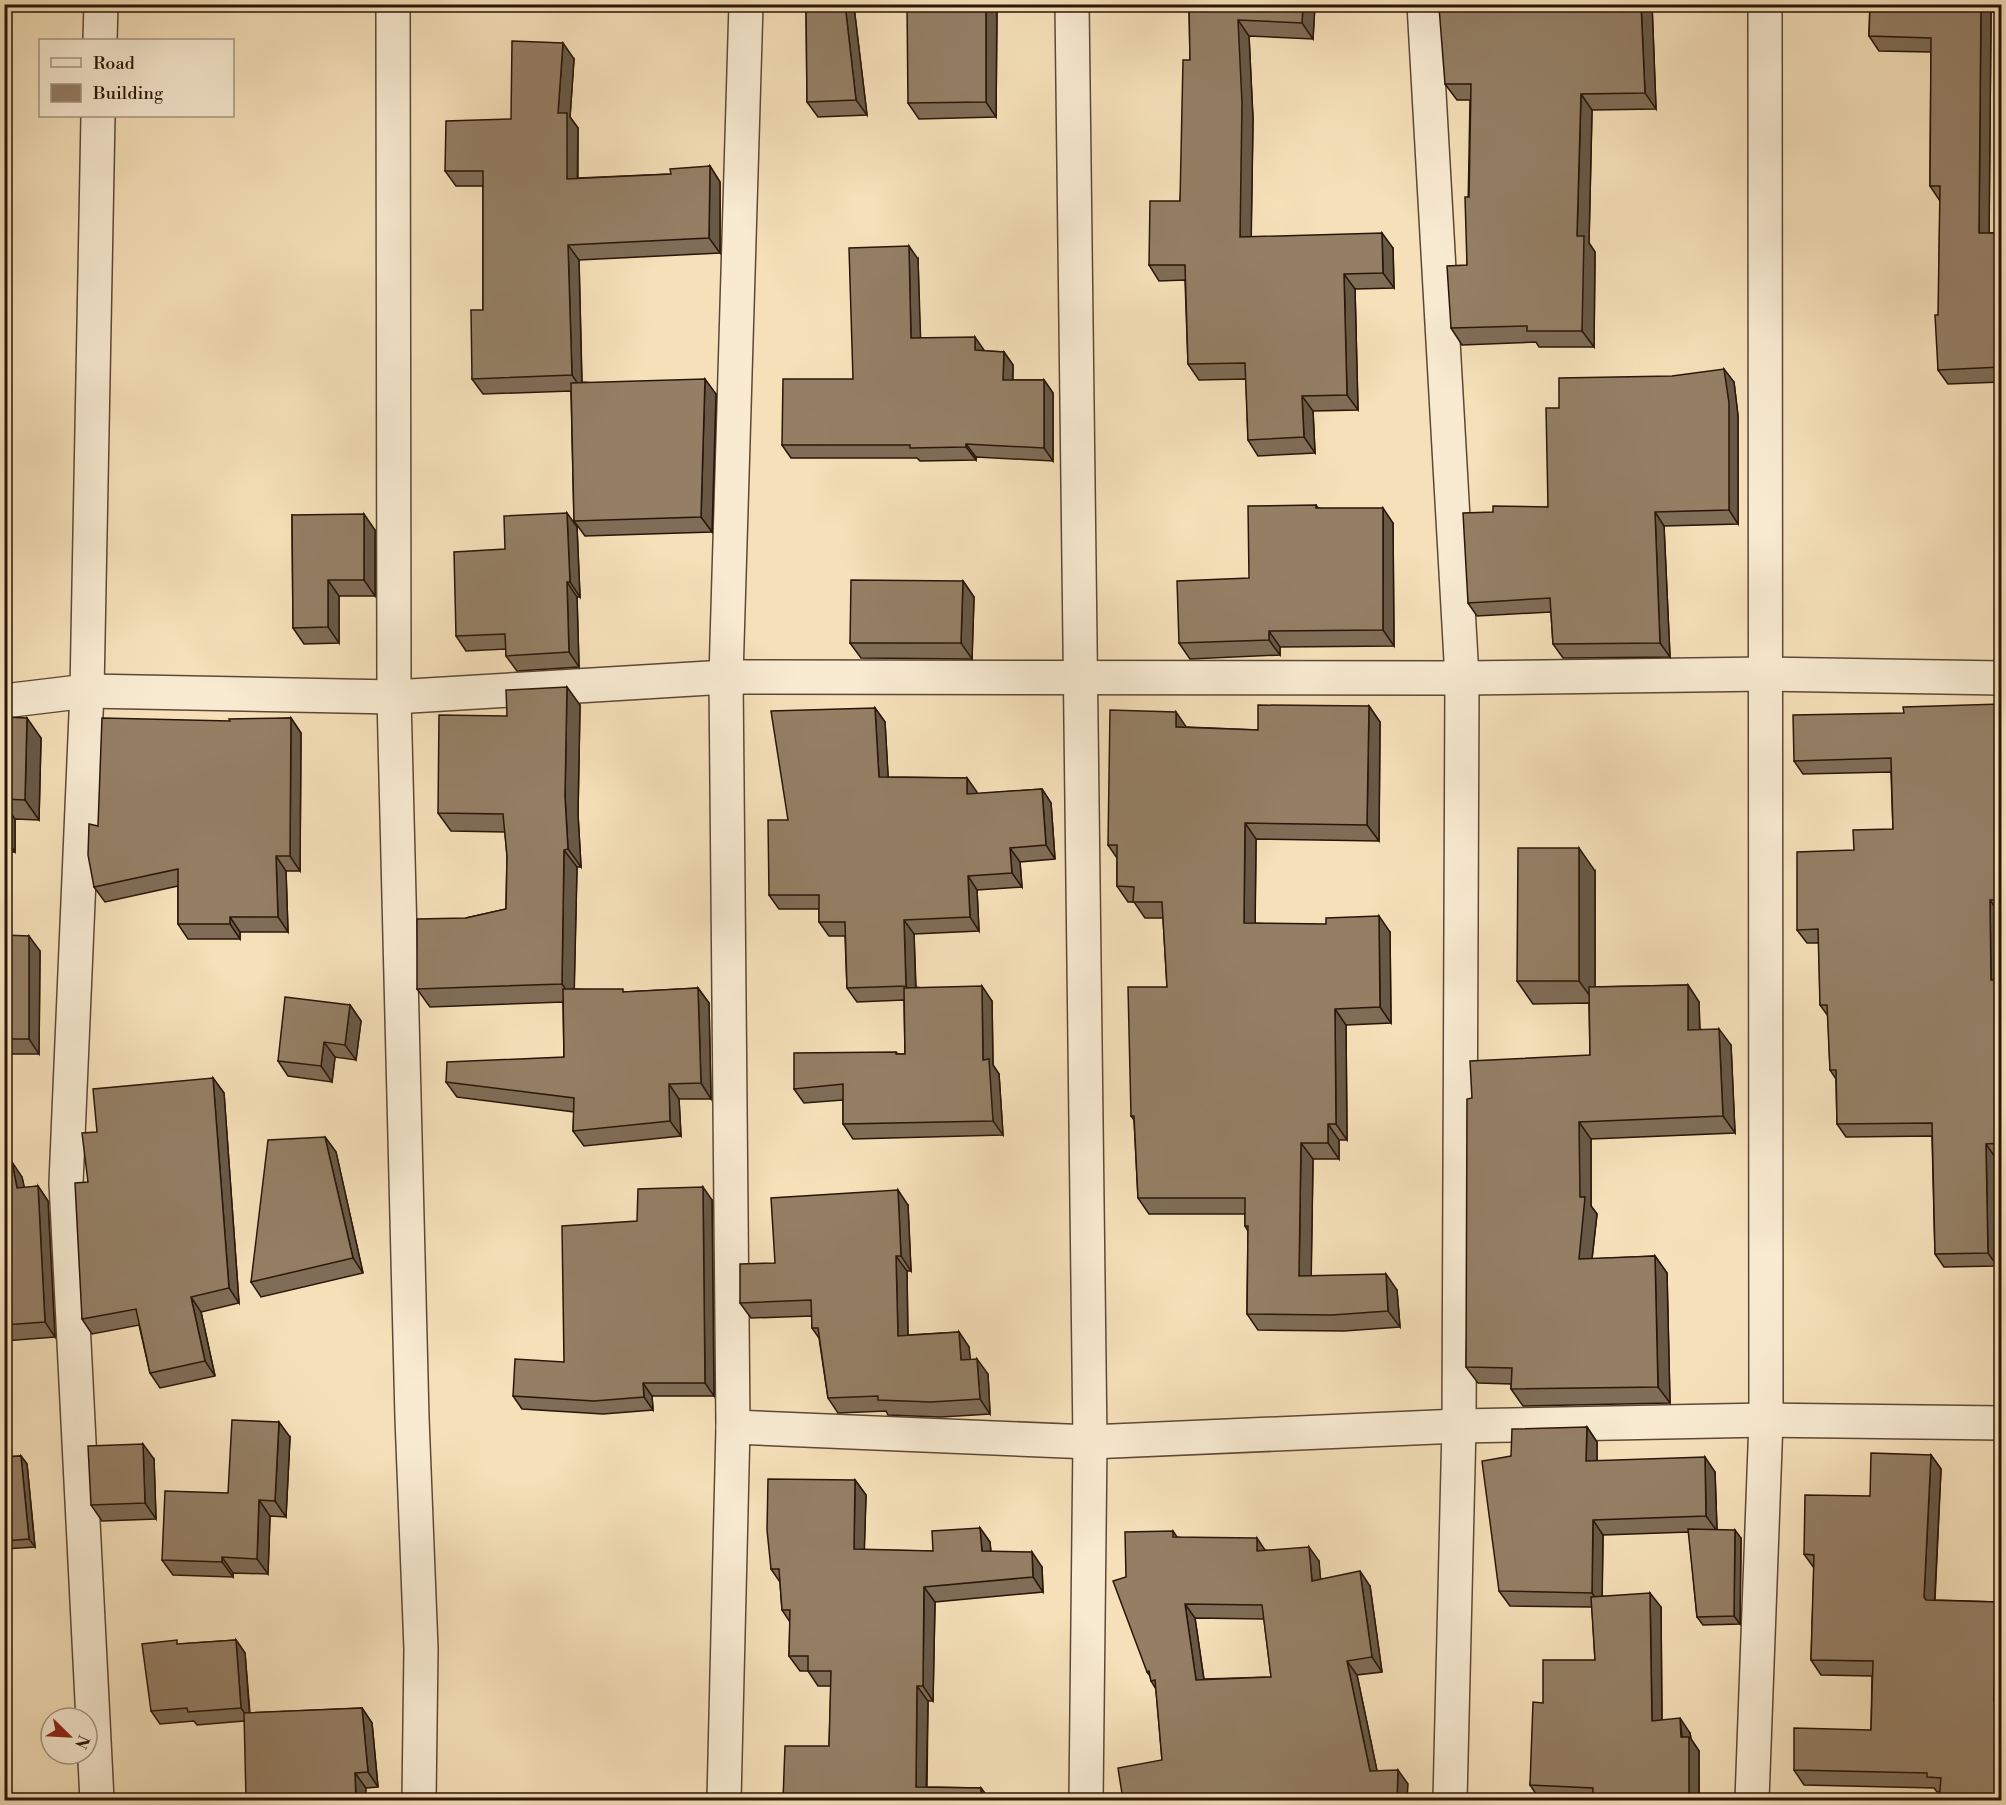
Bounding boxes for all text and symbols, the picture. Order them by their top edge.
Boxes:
legend [39,39,234,117]
text: Road [93,52,136,75]
text: Building [92,82,164,105]
north arrow [39,1706,99,1766]
text: N [70,1732,93,1752]

